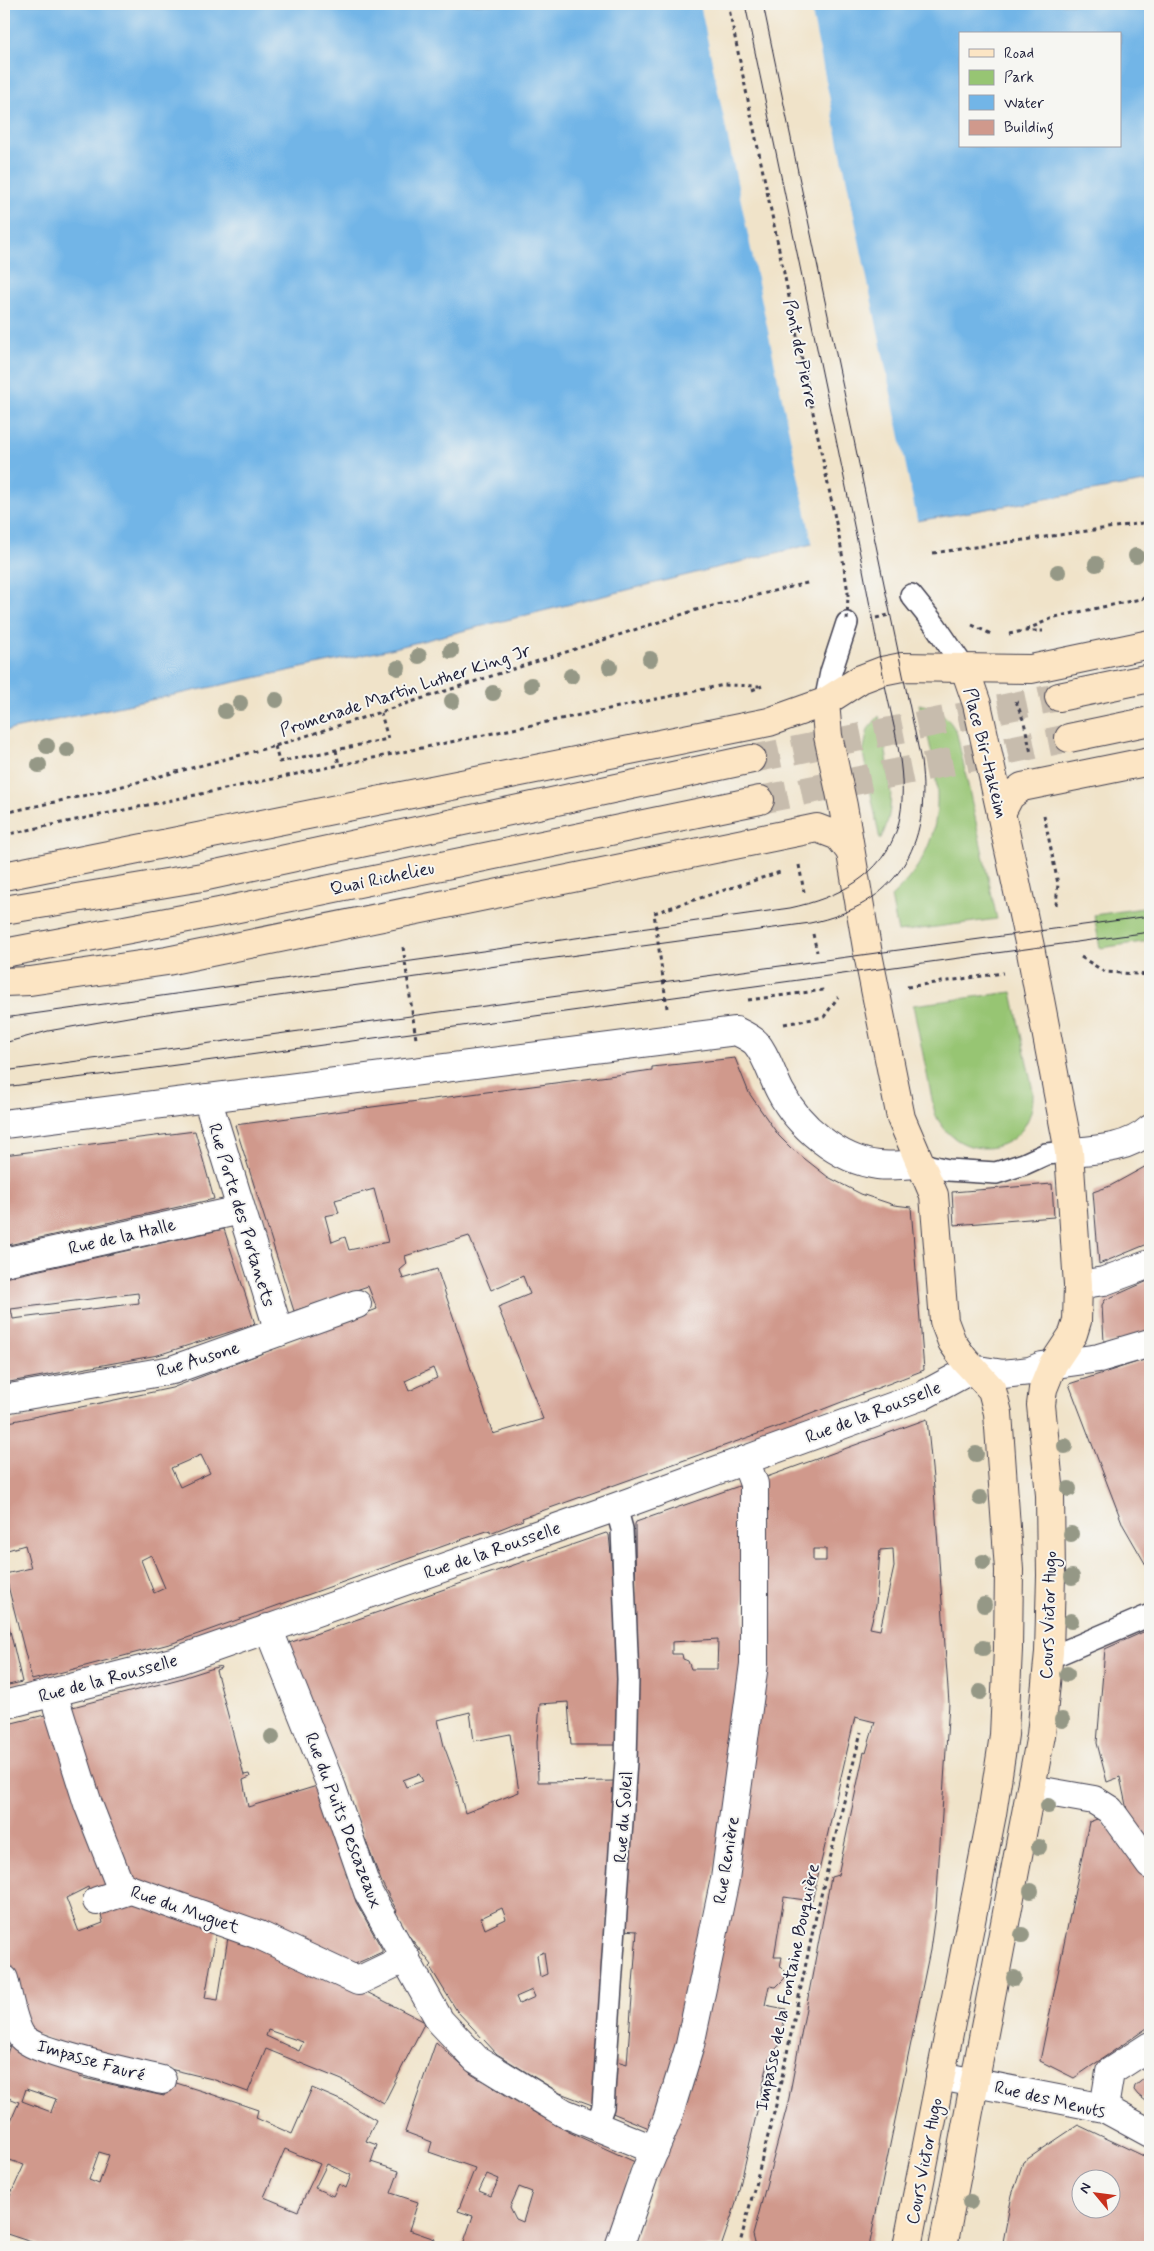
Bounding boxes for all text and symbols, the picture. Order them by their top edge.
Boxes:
legend [959,32,1122,148]
text: Road [1004,44,1034,64]
text: Park [1004,68,1034,88]
text: Water [1004,94,1044,114]
text: Building [1004,118,1054,139]
street label: Pont de Pierre [777,297,823,409]
street label: Promenade Martin Luther King Jr [277,639,534,743]
street label: Place Bir-Hakeim [957,685,1013,821]
street label: Quai Richelieu [328,856,437,902]
street label: Rue Porte des Portanets [202,1121,280,1310]
street label: Rue de la Halle [66,1213,178,1261]
street label: Rue Ausone [154,1336,243,1384]
street label: Rue de la Rousselle [802,1376,944,1450]
street label: Rue de la Rousselle [421,1516,564,1586]
street label: Cours Victor Hugo [1035,1550,1064,1680]
street label: Rue de la Rousselle [36,1649,181,1709]
street label: Rue du Puits Descazeaux [298,1729,388,1912]
street label: Rue du Soleil [609,1770,639,1864]
street label: Rue Renière [708,1814,746,1906]
street label: Impasse de la Fontaine Bouquière [750,1861,826,2113]
street label: Rue du Muguet [127,1880,243,1941]
street label: Impasse Fauré [34,2034,147,2088]
street label: Rue des Menuts [992,2076,1108,2124]
street label: Cours Victor Hugo [901,2096,950,2227]
north arrow [1072,2168,1122,2218]
text: N [1075,2180,1096,2197]

